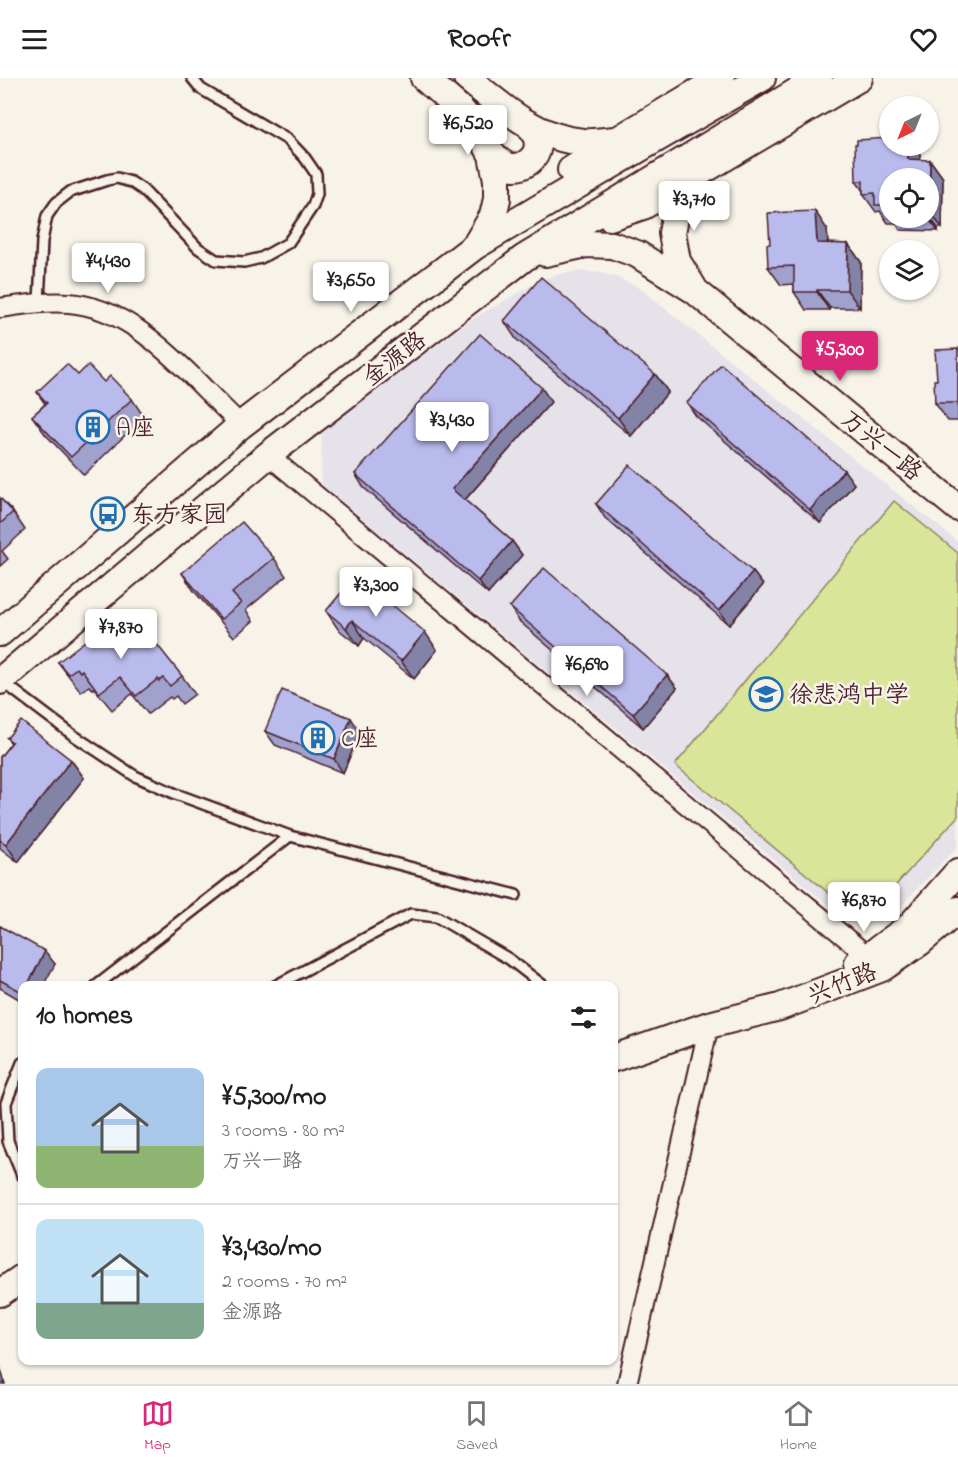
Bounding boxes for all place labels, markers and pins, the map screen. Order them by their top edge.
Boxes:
pin: ¥6,520 [419,105,517,156]
pin: ¥3,710 [645,181,743,232]
pin: ¥4,430 [59,243,157,294]
pin: ¥3,650 [302,262,400,313]
pin: ¥5,300 [791,331,889,382]
pin: ¥3,430 [403,402,501,453]
building icon: A座 [75,409,111,445]
place label: A座 [116,412,155,447]
bus stop icon: 东方家园 [90,496,126,532]
place label: 东方家园 [131,499,227,534]
pin: ¥3,300 [327,567,425,618]
pin: ¥7,870 [72,609,170,660]
pin: ¥6,690 [538,646,636,697]
school or university icon: 徐悲鸿中学 [748,676,784,712]
place label: 徐悲鸿中学 [789,679,909,714]
building icon: C座 [300,720,336,756]
place label: C座 [341,723,378,758]
pin: ¥6,870 [815,882,913,933]

